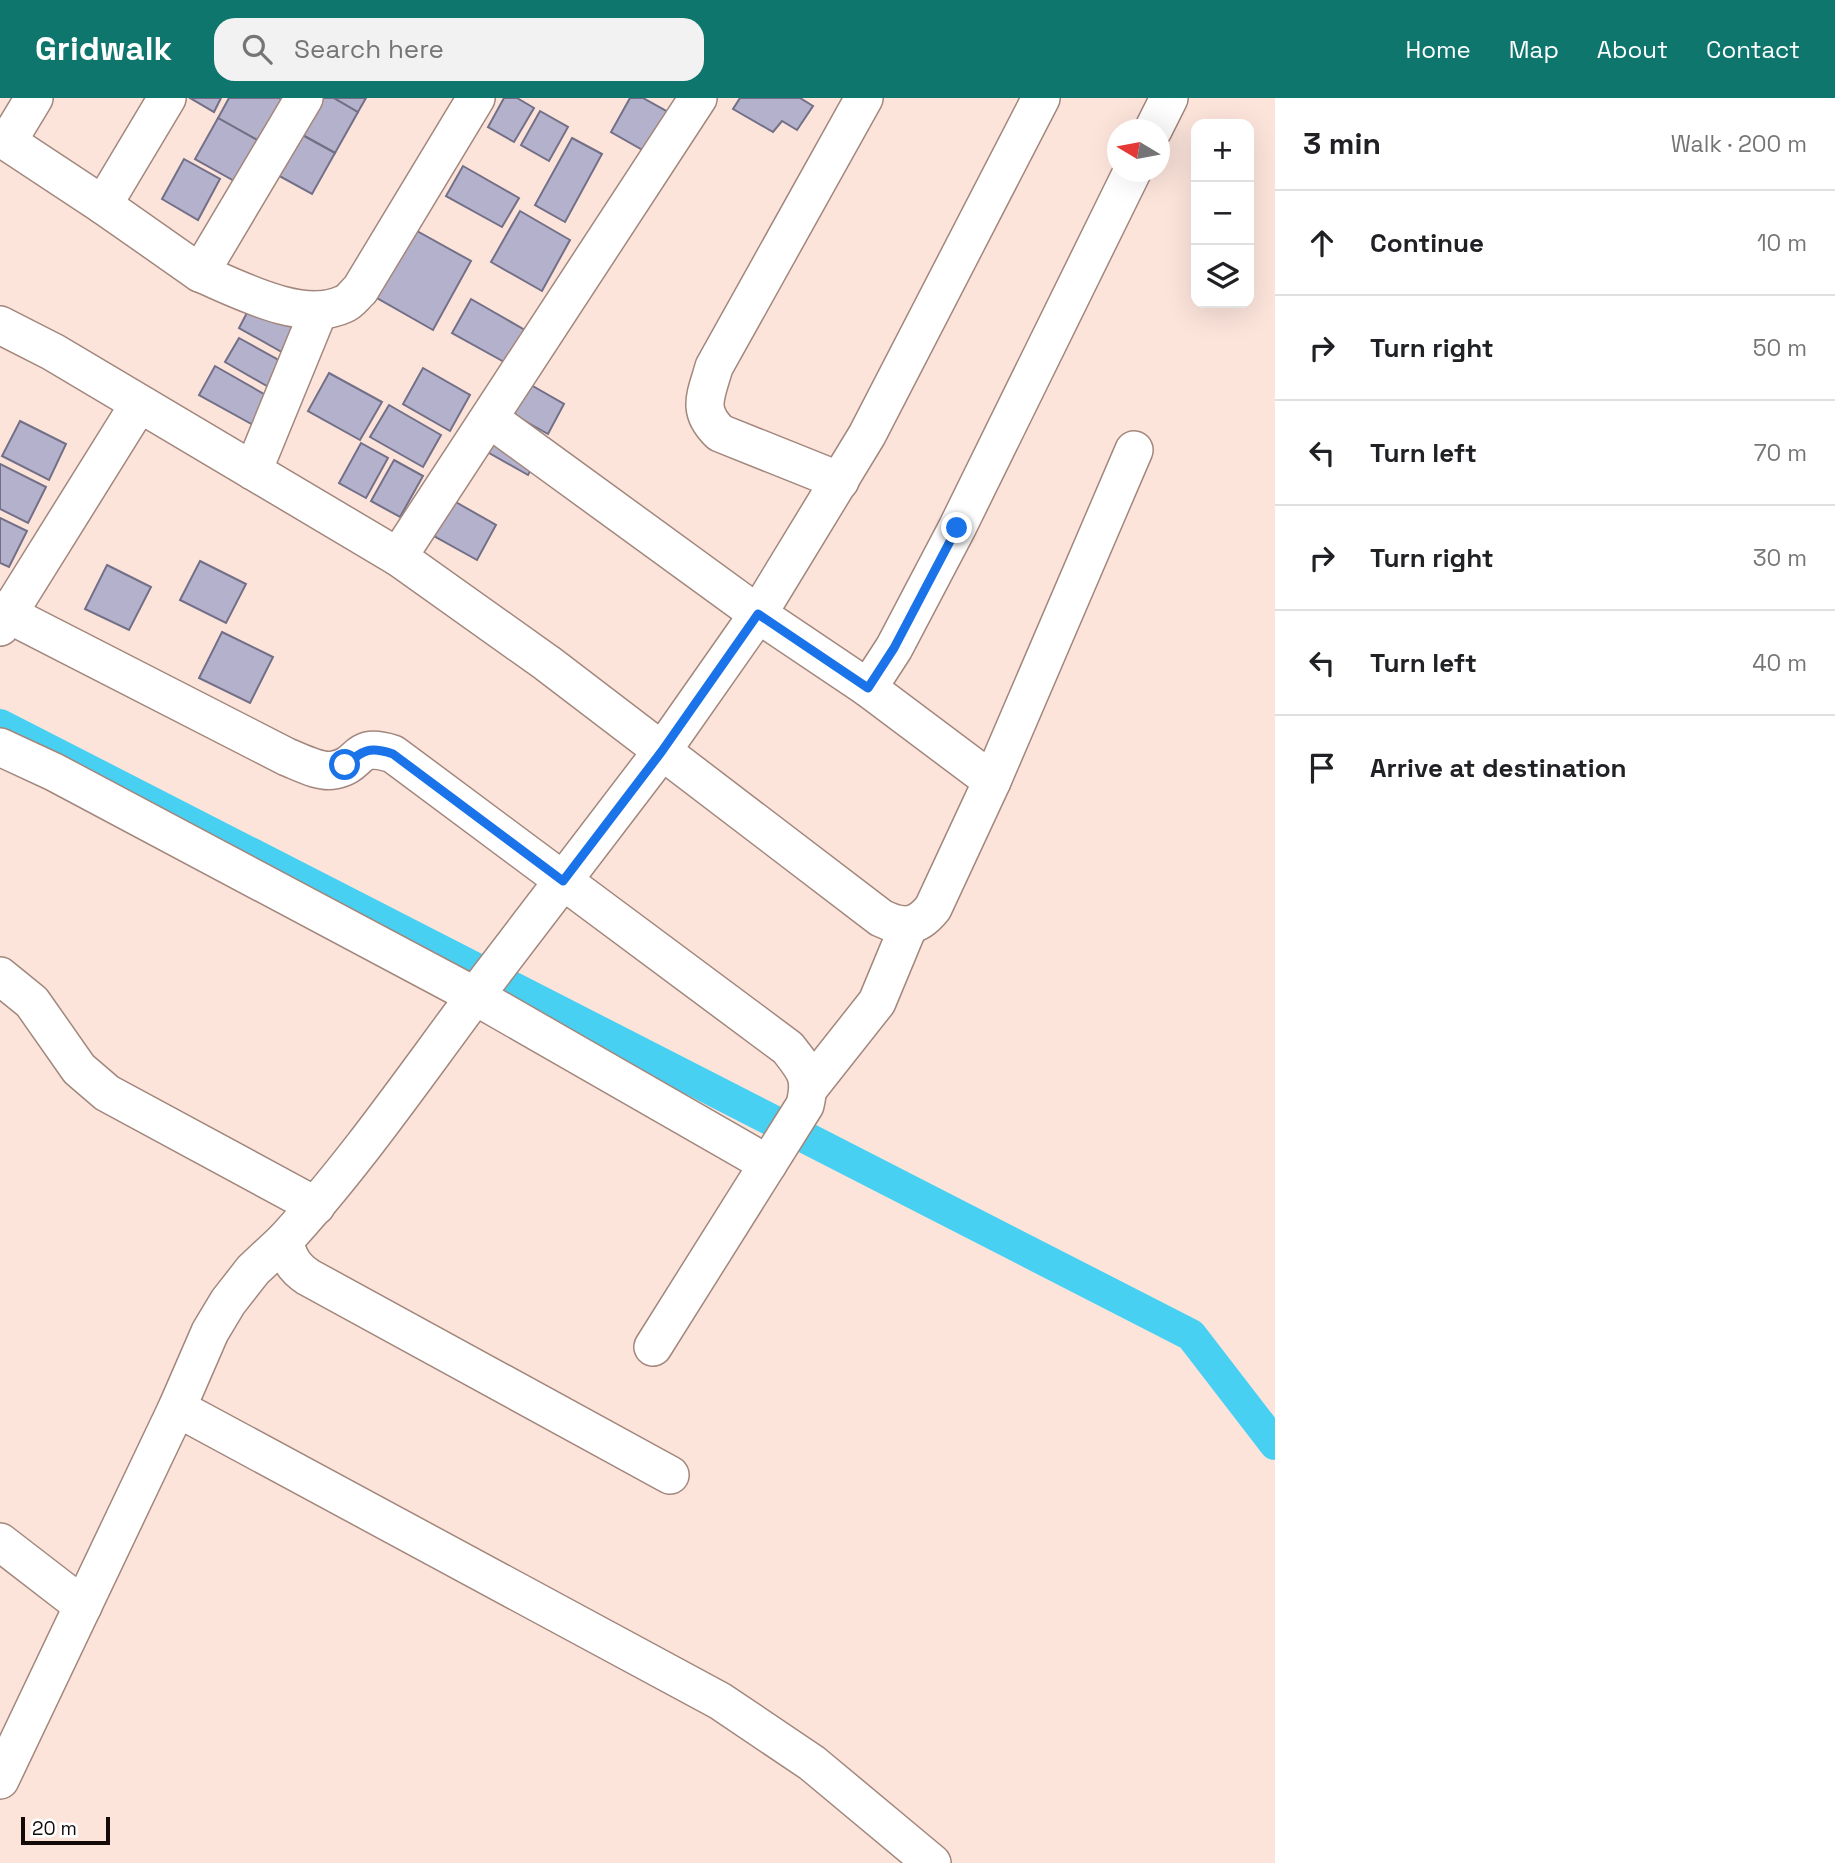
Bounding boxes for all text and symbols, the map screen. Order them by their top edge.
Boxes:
search box [214,18,704,81]
text: Gridwalk [35,28,172,70]
icon: search [238,30,276,68]
text: Search here [294,32,444,66]
text: Home [1405,34,1471,65]
text: Map [1509,34,1559,65]
text: About [1597,34,1668,65]
text: Contact [1706,34,1800,65]
north arrow [1107,119,1170,182]
map controls [1191,119,1254,308]
button: + [1191,119,1254,182]
text: 3 min [1303,124,1381,163]
text: Walk · 200 m [1671,129,1807,159]
button: − [1191,182,1254,245]
icon: ahead [1303,224,1341,262]
text: Continue [1370,226,1484,260]
text: 10 m [1757,228,1807,258]
button: layers [1191,245,1254,308]
icon: right [1303,329,1341,367]
text: Turn right [1370,331,1494,365]
text: 50 m [1753,333,1807,363]
icon: left [1303,434,1341,472]
text: Turn left [1370,436,1477,470]
text: 70 m [1754,438,1807,468]
route end [941,512,972,543]
icon: right [1303,539,1341,577]
text: Turn right [1370,541,1494,575]
text: 30 m [1753,543,1807,573]
icon: left [1303,644,1341,682]
text: Turn left [1370,646,1477,680]
text: 40 m [1752,648,1807,678]
route start [329,749,360,780]
icon: arrive [1303,749,1341,787]
text: Arrive at destination [1370,751,1627,785]
scale bar [21,1814,110,1846]
text: 20 m [32,1816,77,1841]

